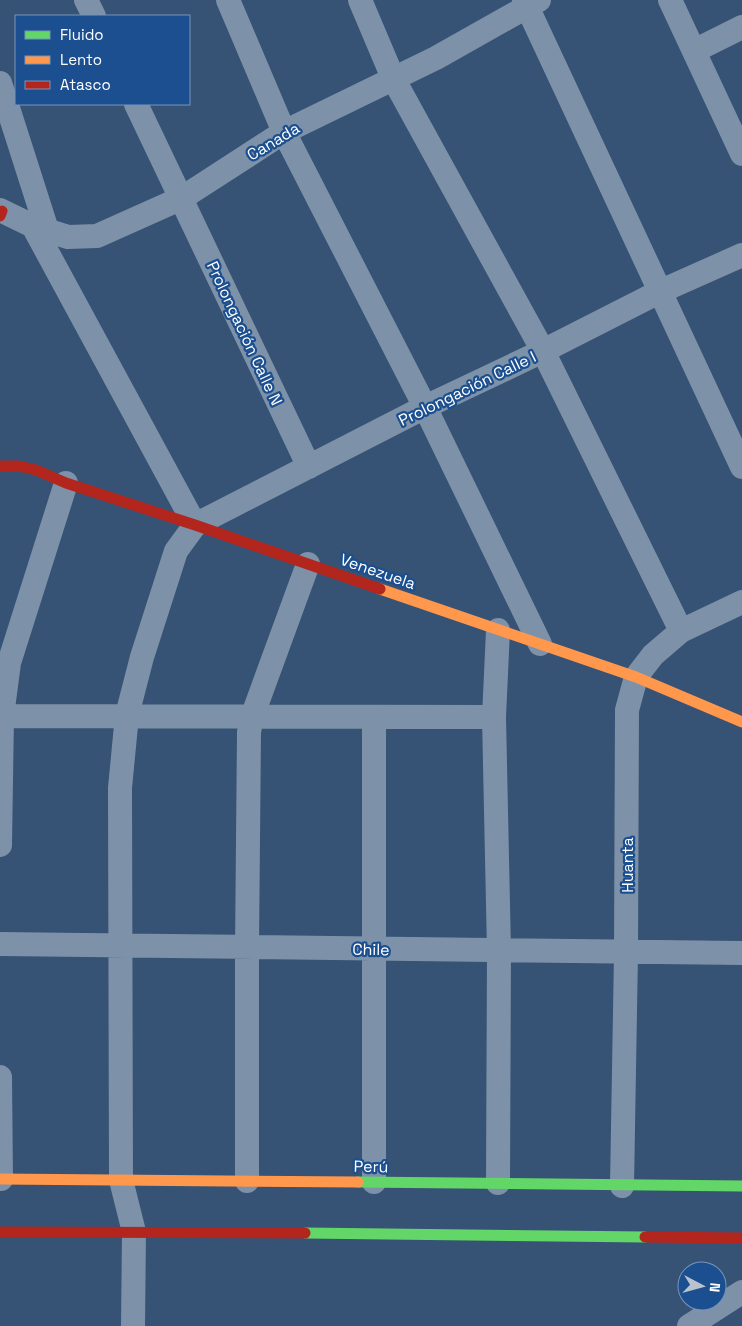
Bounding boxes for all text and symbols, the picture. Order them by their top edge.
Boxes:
legend [15,15,190,105]
text: Fluido [60,25,104,44]
text: Lento [60,50,102,69]
text: Atasco [60,75,111,94]
street label: Canada [243,118,303,165]
street label: Prolongación Calle N [202,258,287,409]
street label: Prolongación Calle I [395,346,539,431]
street label: Venezuela [337,549,418,594]
street label: Huanta [617,837,638,893]
street label: Chile [352,939,390,960]
street label: Perú [353,1156,389,1177]
north arrow [677,1261,727,1311]
text: N [705,1282,724,1293]

